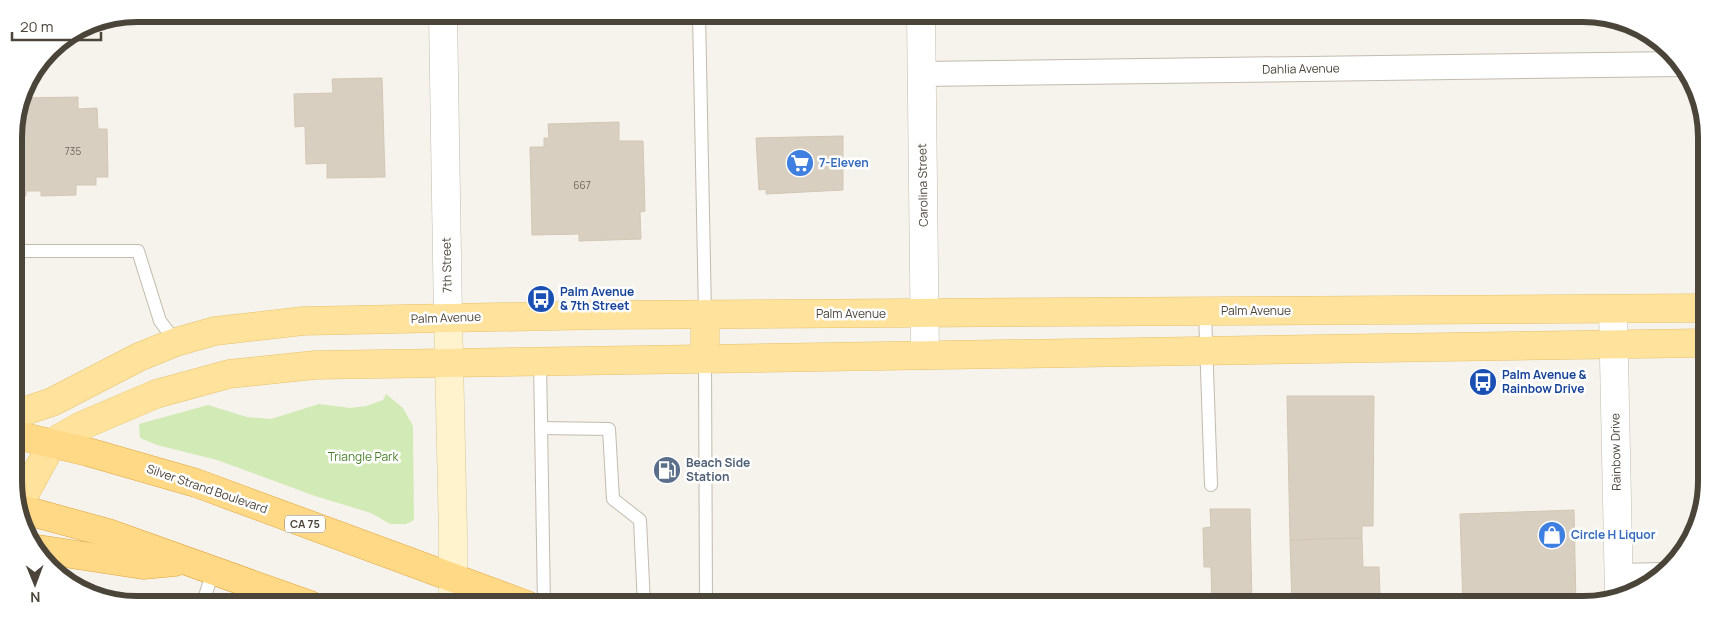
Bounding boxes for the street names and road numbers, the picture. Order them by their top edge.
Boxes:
street label: Dahlia Avenue [1262,59,1340,78]
street label: Carolina Street [913,143,932,227]
street label: 7th Street [438,237,455,293]
street label: Palm Avenue [1221,302,1291,319]
street label: Palm Avenue [816,305,886,322]
street label: Palm Avenue [411,308,481,327]
street label: Rainbow Drive [1606,413,1625,491]
street label: Silver Strand Boulevard [144,460,270,517]
road number: CA 75 [285,516,325,532]

